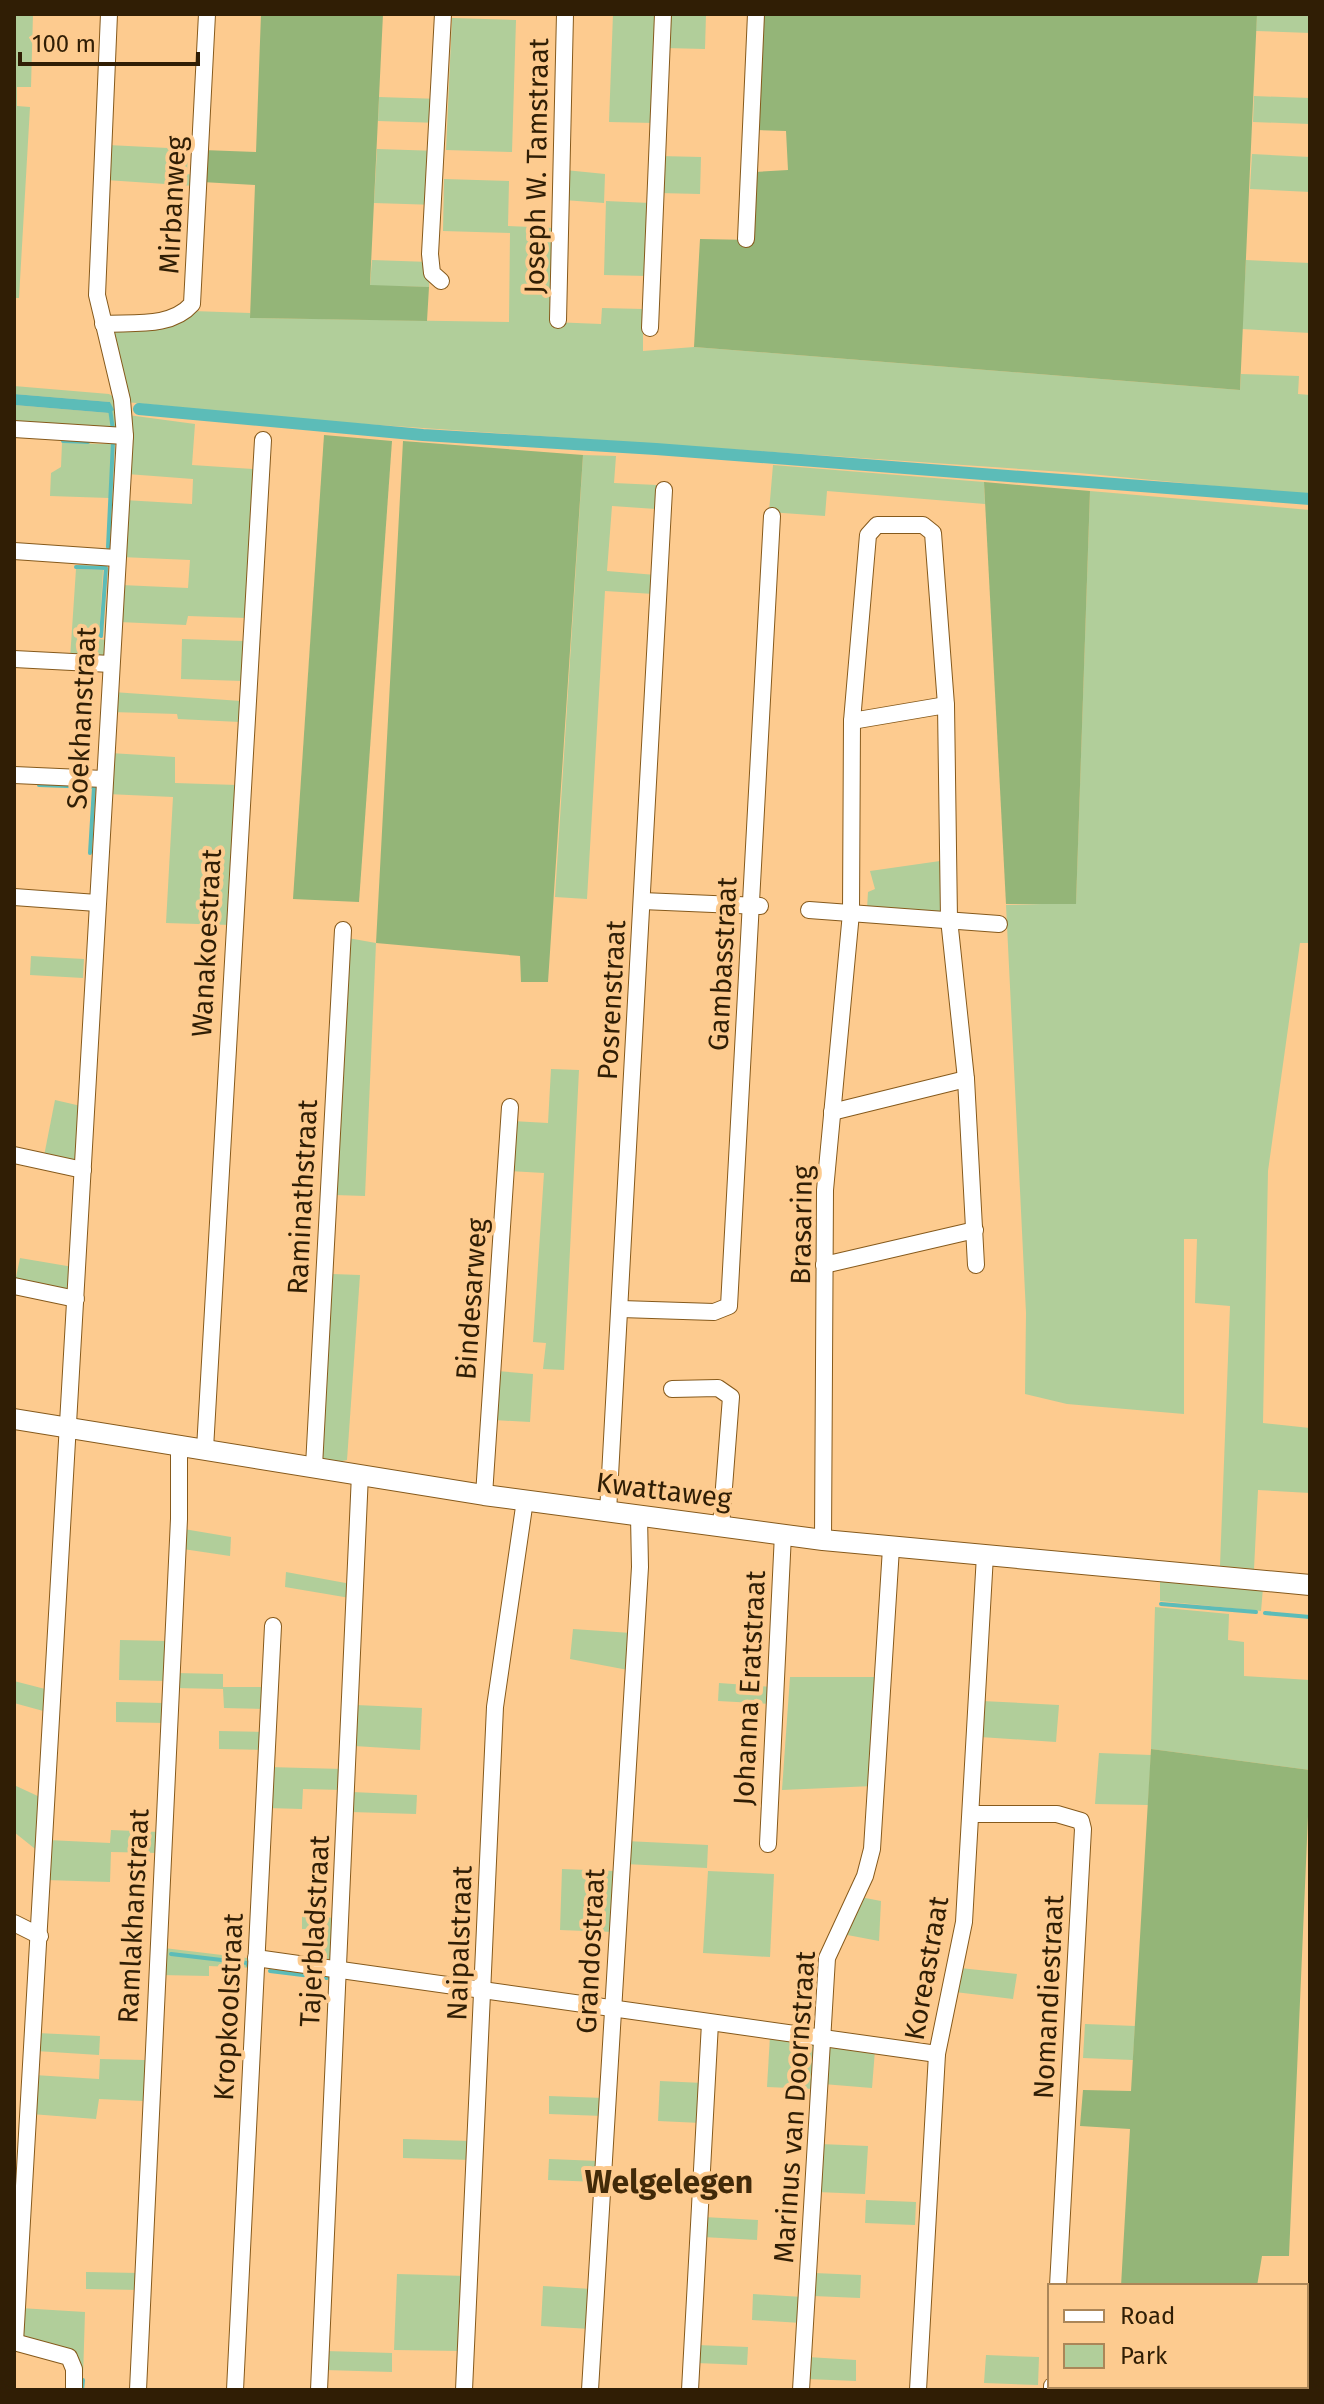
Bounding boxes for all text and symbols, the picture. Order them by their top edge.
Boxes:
scale bar [20,16,198,66]
text: 100 m [32,30,96,58]
street label: Joseph W. Tamstraat [518,37,555,294]
street label: Mirbanweg [152,135,193,275]
street label: Soekhanstraat [60,625,103,810]
street label: Wanakoestraat [185,847,228,1038]
street label: Gambasstraat [701,875,744,1052]
street label: Posrenstraat [591,918,632,1081]
street label: Raminathstraat [281,1098,324,1295]
street label: Brasaring [784,1165,819,1285]
street label: Bindesarweg [449,1217,494,1381]
street label: Kwattaweg [594,1466,734,1515]
street label: Johanna Eratstraat [727,1569,772,1806]
street label: Ramlakhanstraat [111,1807,156,2024]
street label: Tajerbladstraat [293,1833,336,2028]
street label: Naipalstraat [440,1864,479,2021]
street label: Grandostraat [570,1867,611,2035]
street label: Koreastraat [898,1893,956,2043]
street label: Nomandiestraat [1027,1893,1070,2100]
street label: Kropkoolstraat [207,1911,250,2102]
street label: Marinus van Doornstraat [767,1949,822,2264]
district label: Welgelegen [585,2163,753,2201]
legend [1048,2284,1308,2388]
text: Road [1120,2302,1175,2330]
text: Park [1120,2342,1168,2370]

